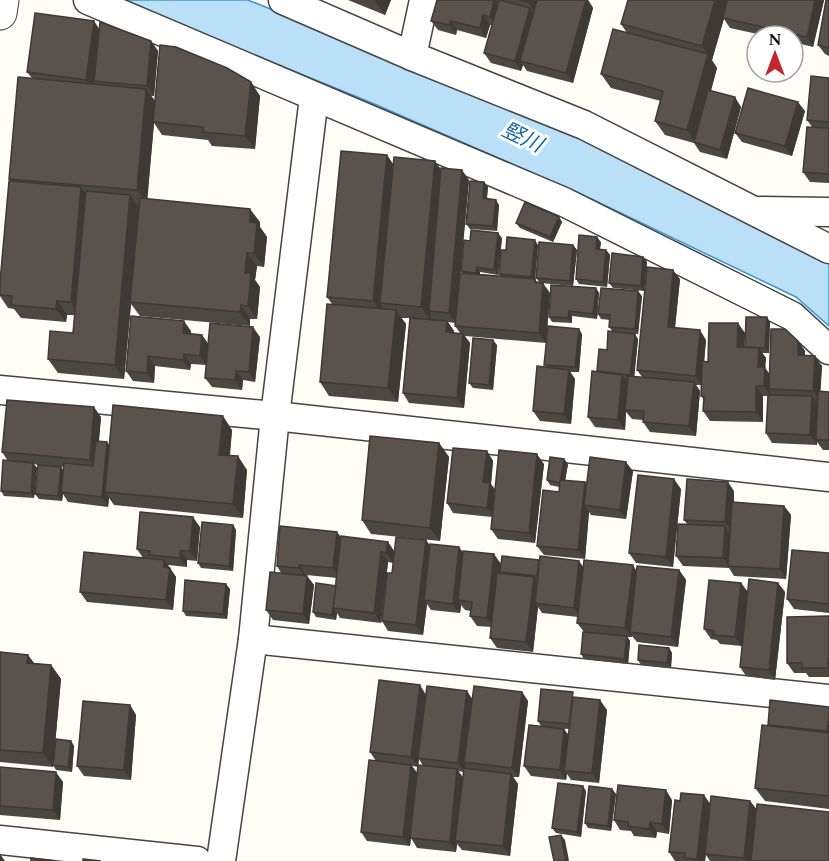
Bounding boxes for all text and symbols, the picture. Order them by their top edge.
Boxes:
north arrow [745,24,805,84]
text: N [768,28,782,52]
water label: 竪川 [496,115,550,162]

